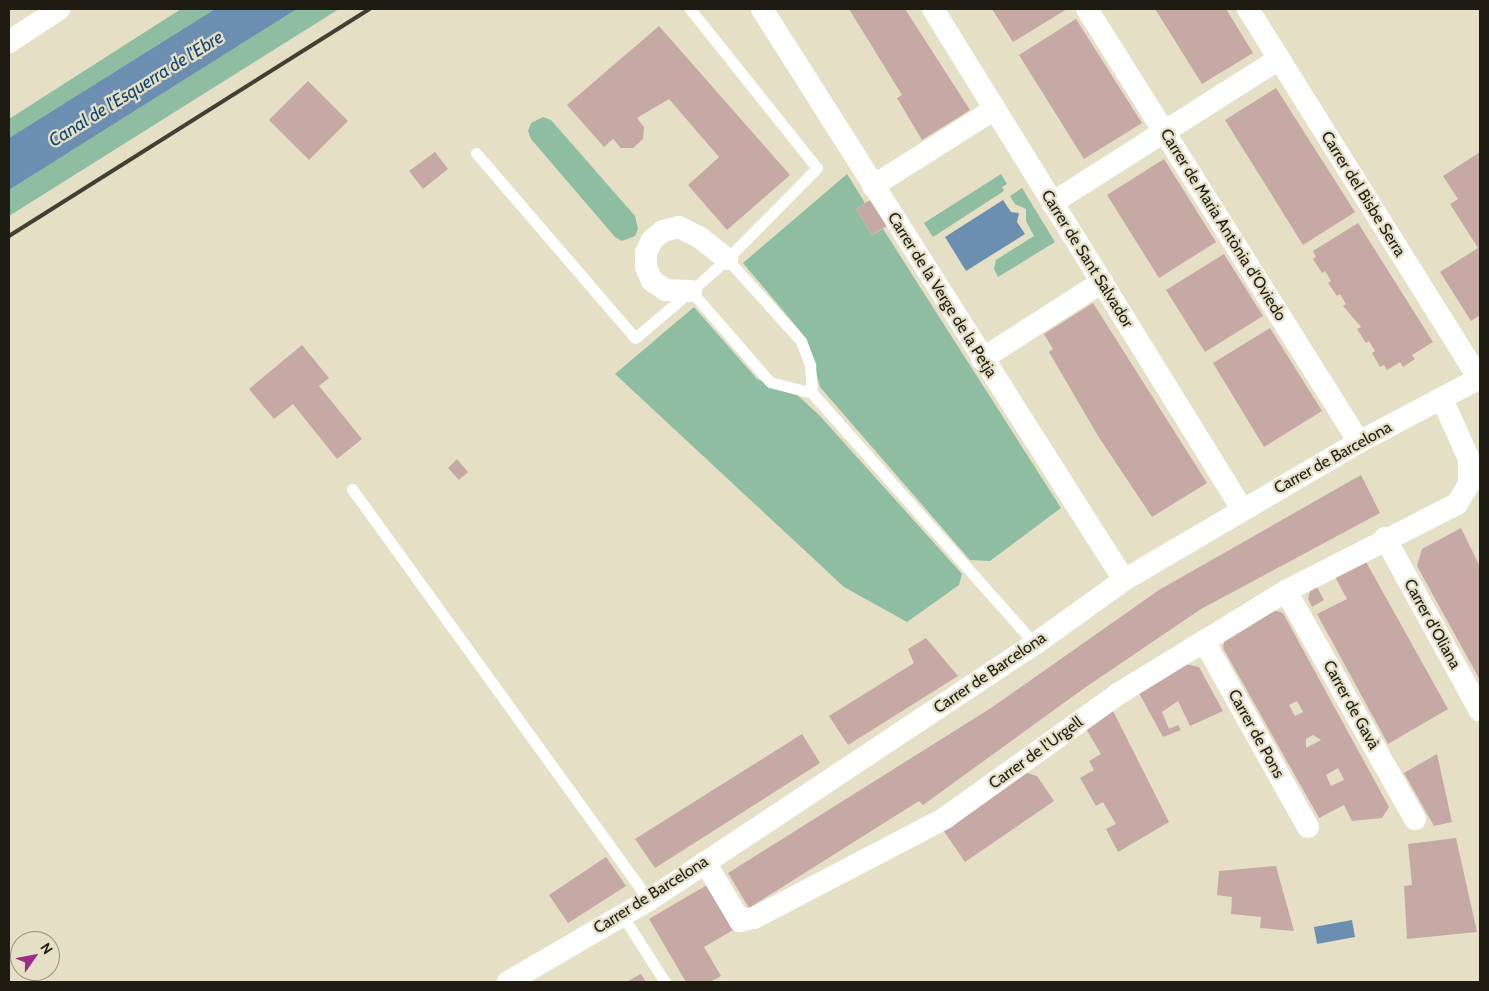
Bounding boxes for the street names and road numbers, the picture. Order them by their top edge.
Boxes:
street label: Carrer de Maria Antònia d'Oviedo [1156,125,1290,325]
street label: Carrer del Bisbe Serra [1317,128,1409,260]
street label: Carrer de Sant Salvador [1037,187,1137,331]
street label: Carrer de la Verge de la Petja [883,209,1001,381]
street label: Carrer de Barcelona [1271,418,1395,498]
street label: Carrer d'Oliana [1399,576,1465,672]
street label: Carrer de Barcelona [930,628,1050,718]
street label: Carrer de Gavà [1319,657,1383,753]
street label: Carrer de Pons [1224,686,1288,782]
street label: Carrer de l'Urgell [985,713,1087,793]
street label: Carrer de Barcelona [590,852,712,938]

